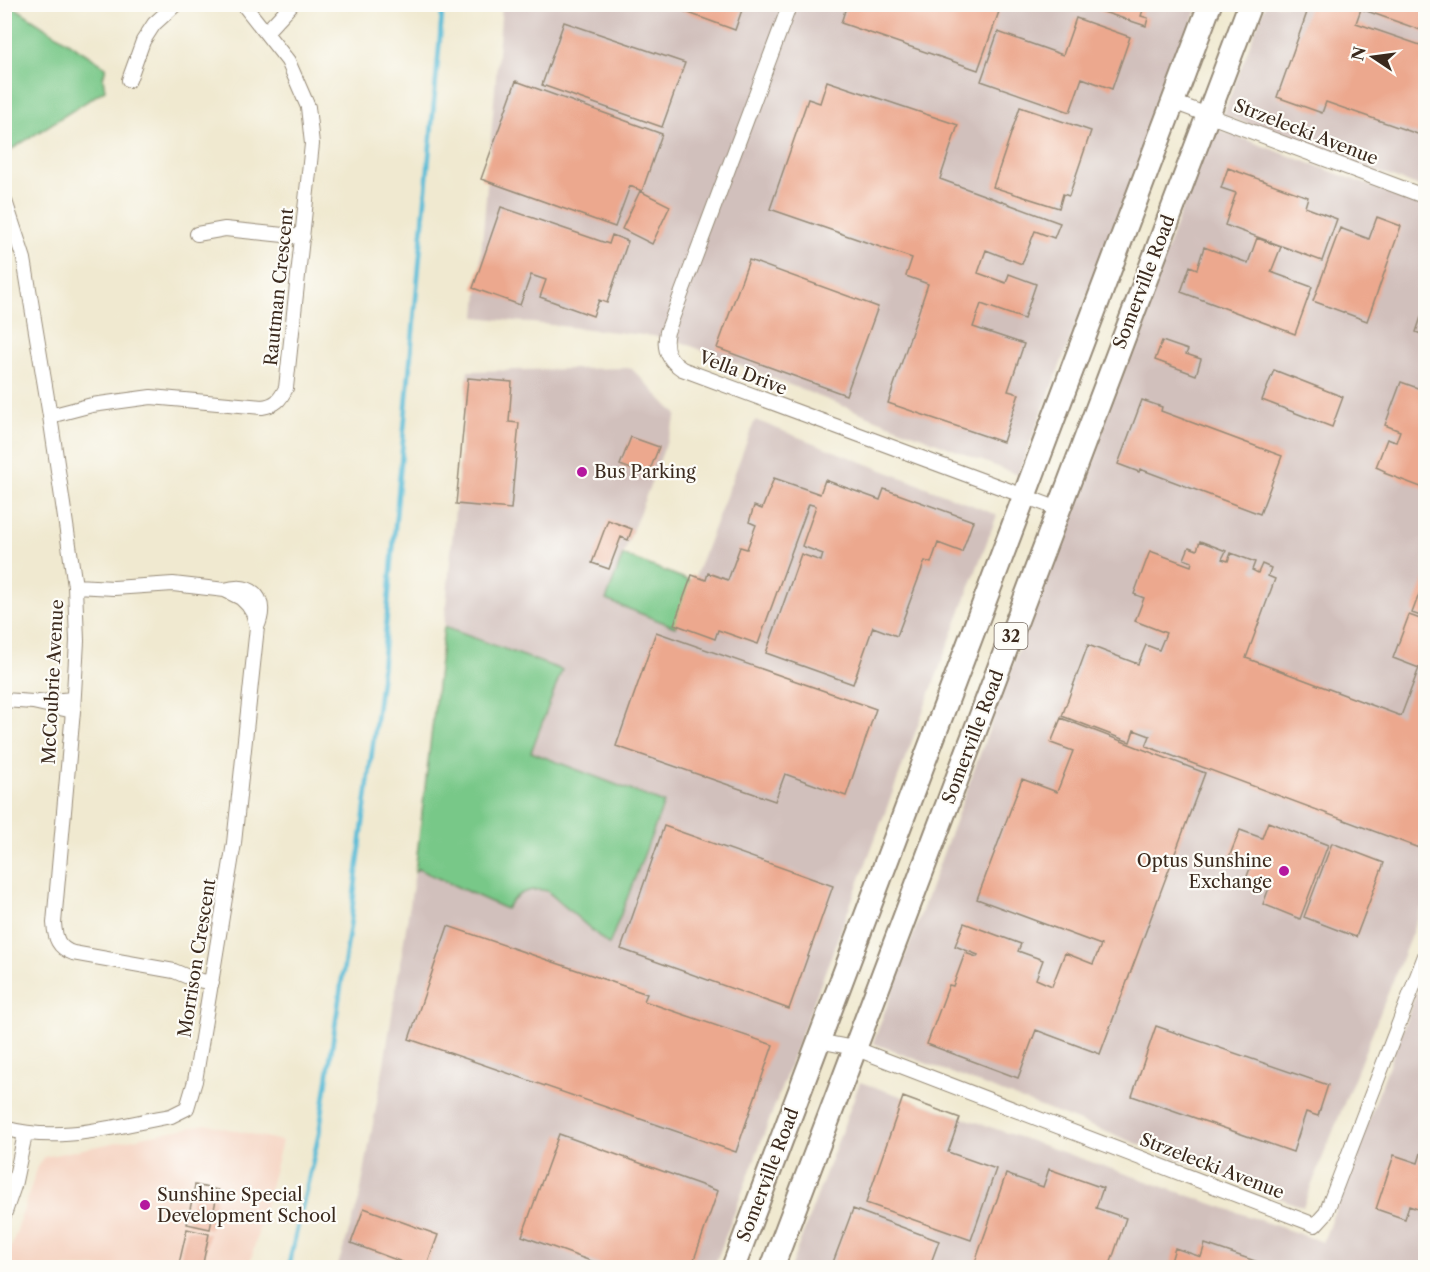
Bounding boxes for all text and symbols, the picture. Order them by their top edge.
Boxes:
north arrow [1343,27,1403,87]
text: N [1347,45,1370,63]
street label: Strzelecki Avenue [1231,94,1381,170]
street label: Rautman Crescent [260,206,298,367]
street label: Somerville Road [1108,212,1180,352]
street label: Vella Drive [695,346,790,400]
place label: Bus Parking [594,461,696,483]
marker: Bus Parking [575,465,589,479]
street label: McCoubrie Avenue [38,599,68,765]
road number: 32 [994,623,1028,649]
street label: Somerville Road [937,667,1009,807]
place label: Optus Sunshine Exchange [1137,850,1272,893]
marker: Optus Sunshine Exchange [1277,864,1291,878]
street label: Morrison Crescent [174,876,221,1039]
street label: Somerville Road [732,1105,804,1245]
street label: Strzelecki Avenue [1137,1128,1287,1204]
place label: Sunshine Special Development School [157,1184,336,1227]
marker: Sunshine Special Development School [138,1198,152,1212]

